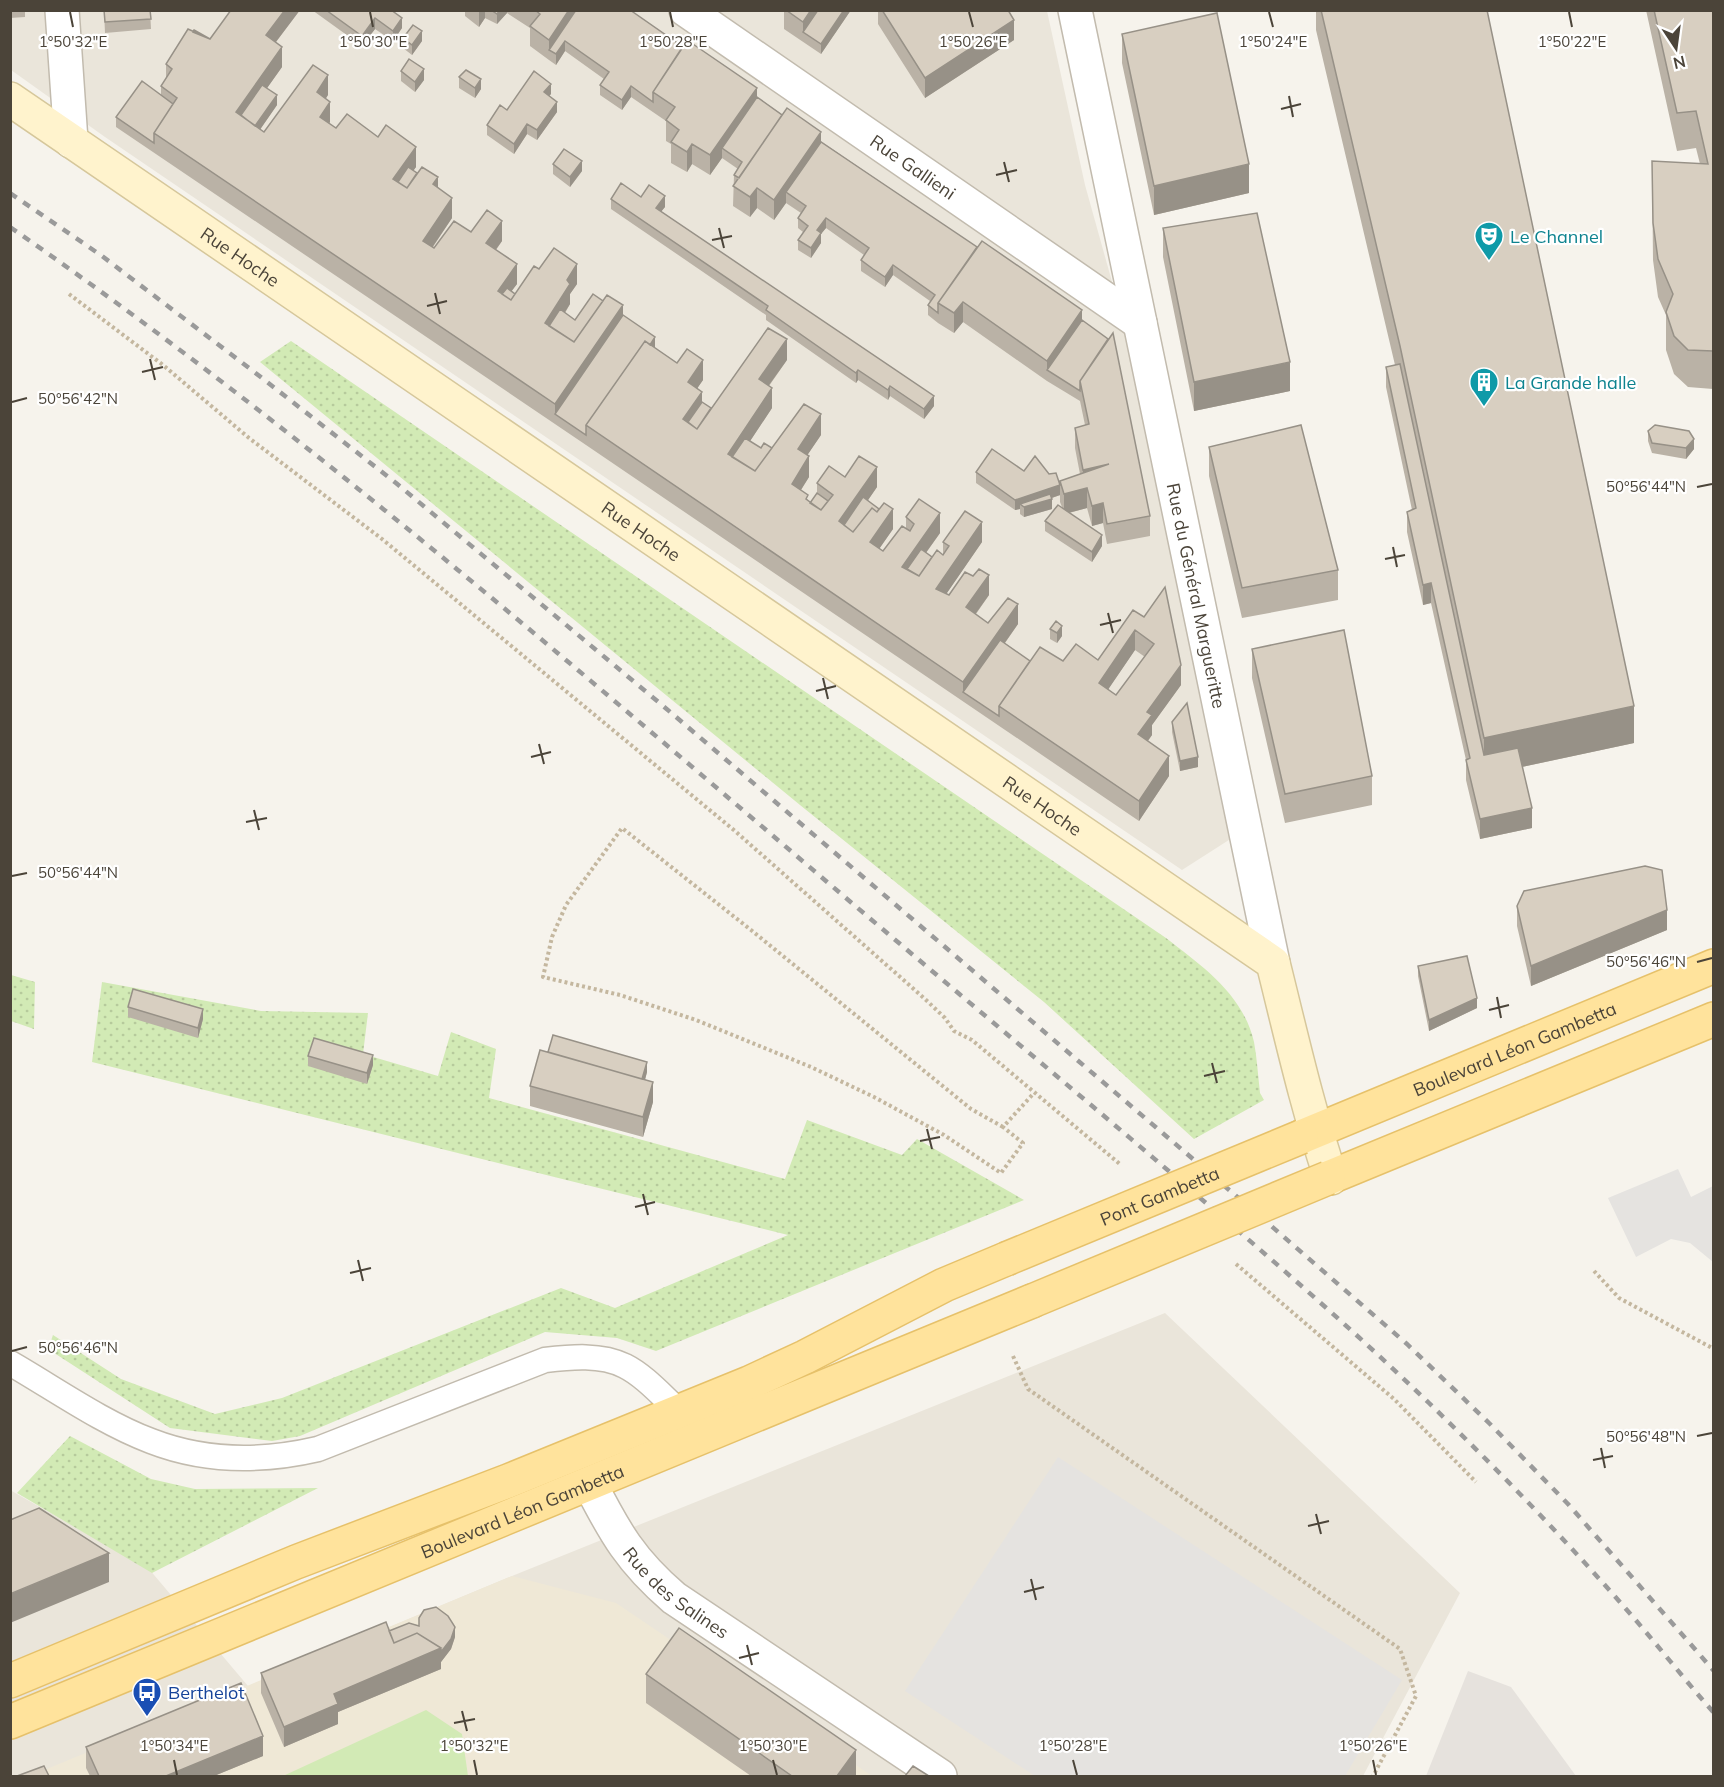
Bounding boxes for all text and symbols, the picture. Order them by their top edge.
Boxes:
north arrow [1646,18,1706,78]
text: 1°50'32"E [39,32,107,51]
text: 1°50'30"E [339,32,407,51]
text: 1°50'28"E [639,32,707,51]
text: 1°50'26"E [939,32,1007,51]
text: 1°50'24"E [1239,32,1307,51]
text: 1°50'22"E [1538,32,1606,51]
text: N [1671,52,1688,74]
street label: Rue Gallieni [866,129,960,204]
theatre icon: Le Channel [1473,220,1505,262]
street label: Rue Hoche [196,221,284,292]
place label: Le Channel [1510,225,1603,248]
building icon: La Grande halle [1468,366,1500,408]
place label: La Grande halle [1505,371,1636,394]
text: 50°56'42"N [38,389,118,408]
text: 50°56'44"N [1606,477,1686,496]
street label: Rue du Général Margueritte [1162,481,1231,710]
street label: Rue Hoche [597,496,685,566]
street label: Rue Hoche [999,770,1086,840]
text: 50°56'44"N [38,863,118,882]
text: 50°56'46"N [1606,952,1686,971]
street label: Boulevard Léon Gambetta [1409,996,1619,1101]
street label: Pont Gambetta [1096,1161,1222,1230]
text: 50°56'46"N [38,1338,118,1357]
text: 50°56'48"N [1606,1427,1686,1446]
street label: Boulevard Léon Gambetta [417,1459,627,1563]
street label: Rue des Salines [619,1542,734,1643]
bus stop icon: Berthelot [131,1676,163,1718]
place label: Berthelot [168,1681,244,1704]
text: 1°50'34"E [140,1736,208,1755]
text: 1°50'32"E [440,1736,508,1755]
text: 1°50'30"E [739,1736,807,1755]
text: 1°50'28"E [1039,1736,1107,1755]
text: 1°50'26"E [1339,1736,1407,1755]

